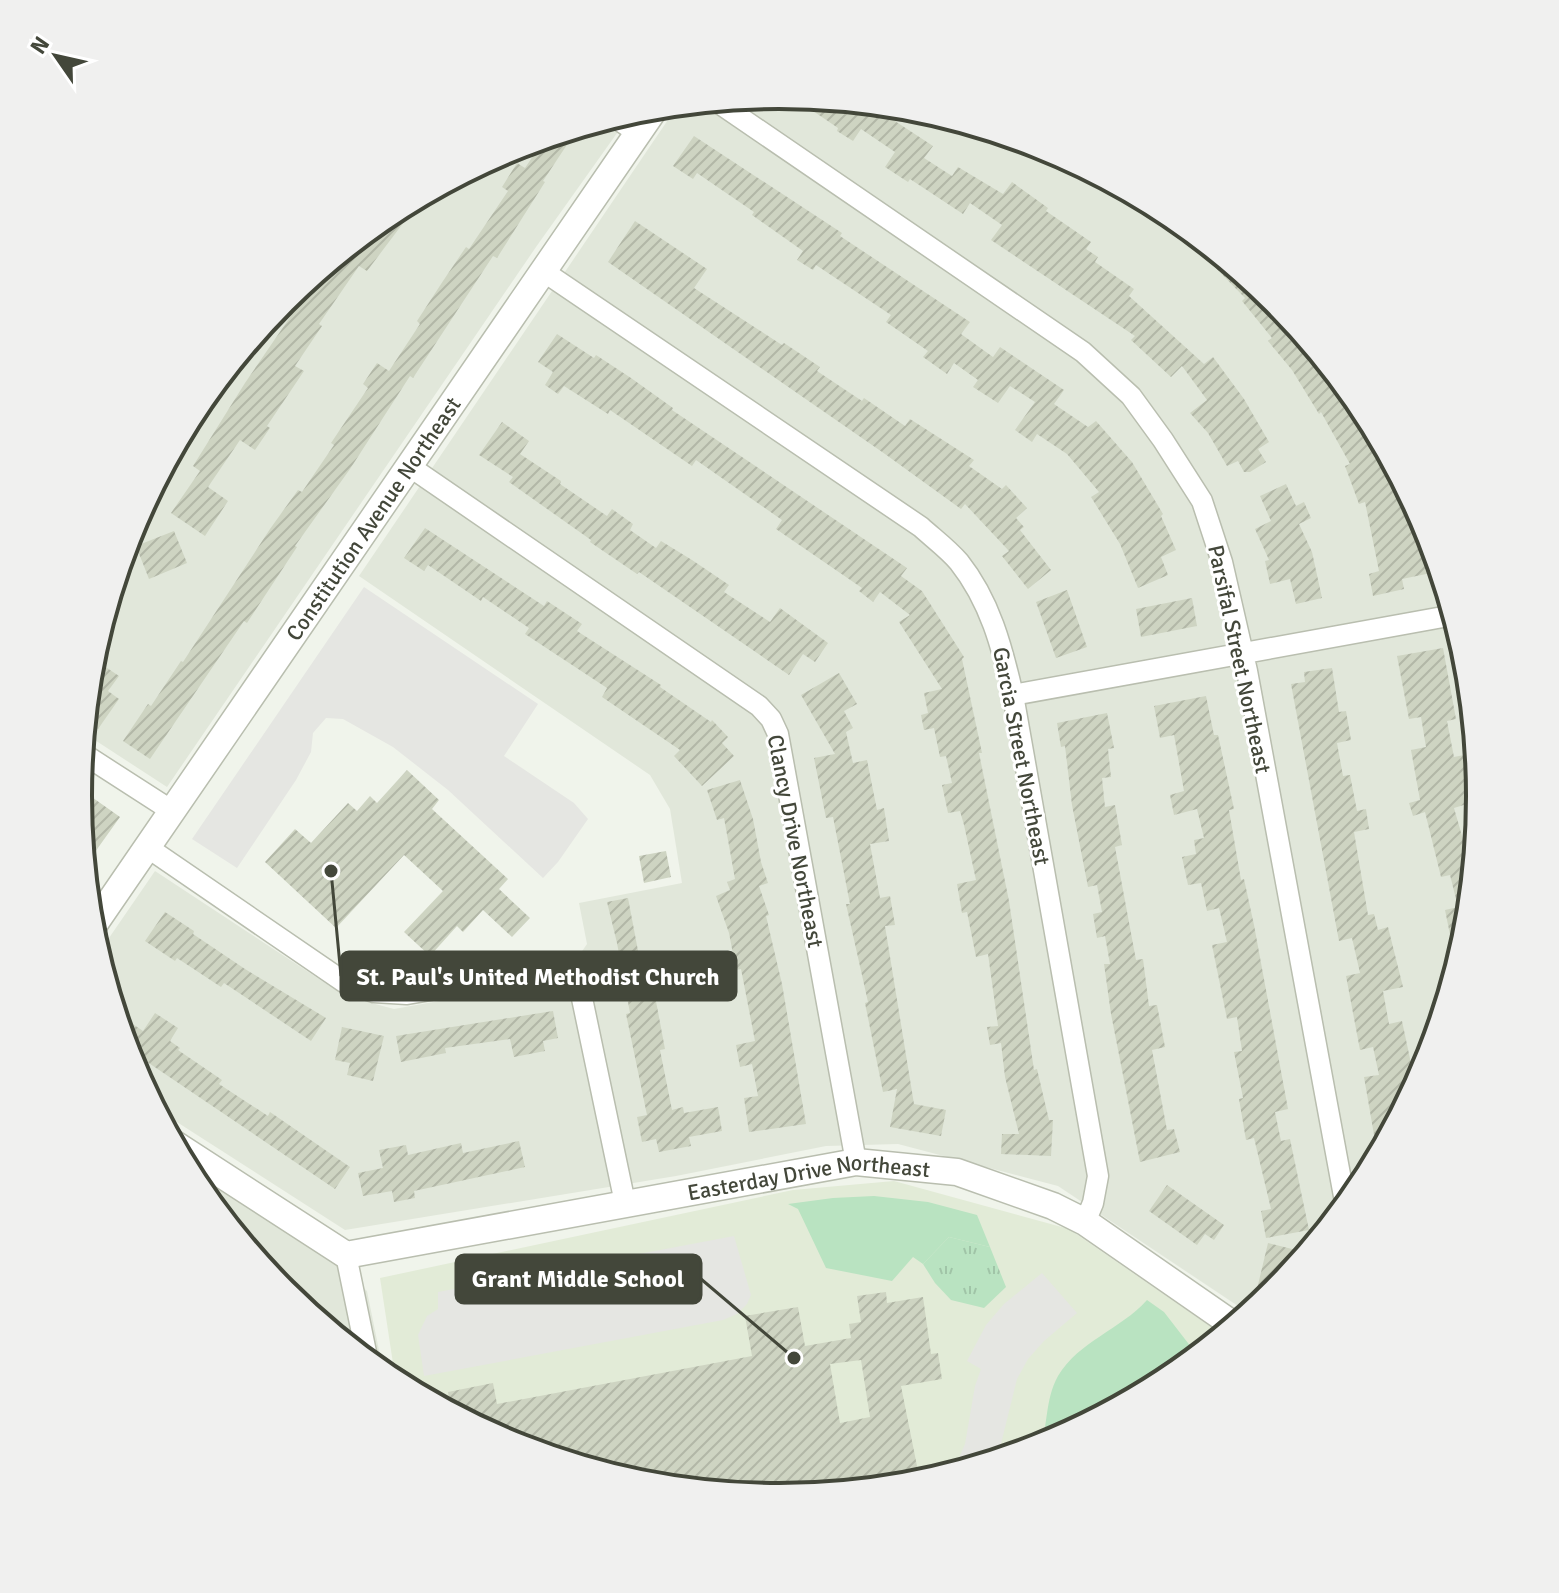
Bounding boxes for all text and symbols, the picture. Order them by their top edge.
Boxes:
north arrow [16,16,96,96]
text: N [24,31,55,59]
street label: Constitution Avenue Northeast [280,392,467,646]
street label: Parsifal Street Northeast [1202,542,1277,776]
street label: Garcia Street Northeast [987,645,1056,868]
street label: Clancy Drive Northeast [762,732,829,950]
callout: St. Paul's United Methodist Church [341,952,736,1000]
text: St. Paul's United Methodist Church [356,962,720,992]
street label: Easterday Drive Northeast [685,1149,931,1206]
callout: Grant Middle School [456,1255,701,1303]
text: Grant Middle School [472,1264,685,1294]

